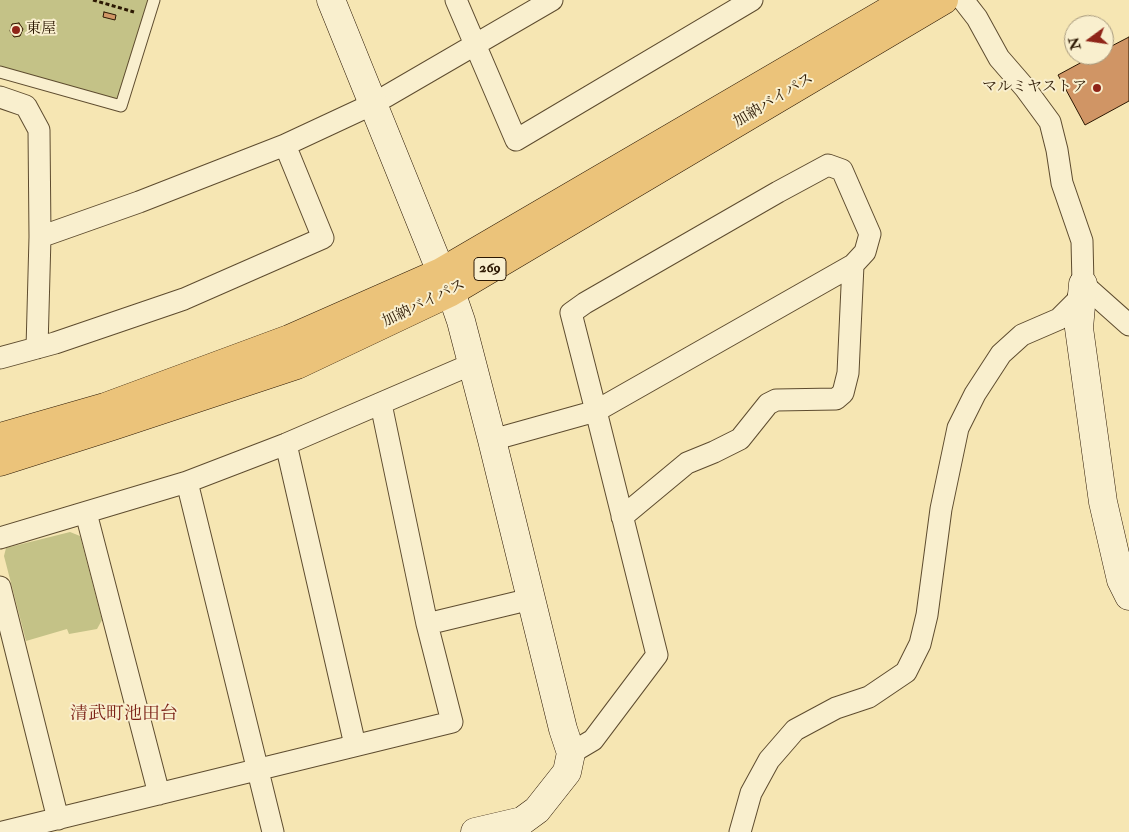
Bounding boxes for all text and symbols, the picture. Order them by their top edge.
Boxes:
north arrow [1064,15,1114,65]
place label: 東屋 [26,21,56,39]
marker: 東屋 [10,24,22,36]
text: N [1065,35,1085,52]
street label: 加納バイパス [731,70,817,132]
place label: マルミヤストア [982,79,1087,97]
marker: マルミヤストア [1091,82,1103,94]
road number: 269 [474,258,506,280]
street label: 加納バイパス [380,276,468,332]
district label: 清武町池田台 [70,704,178,726]

